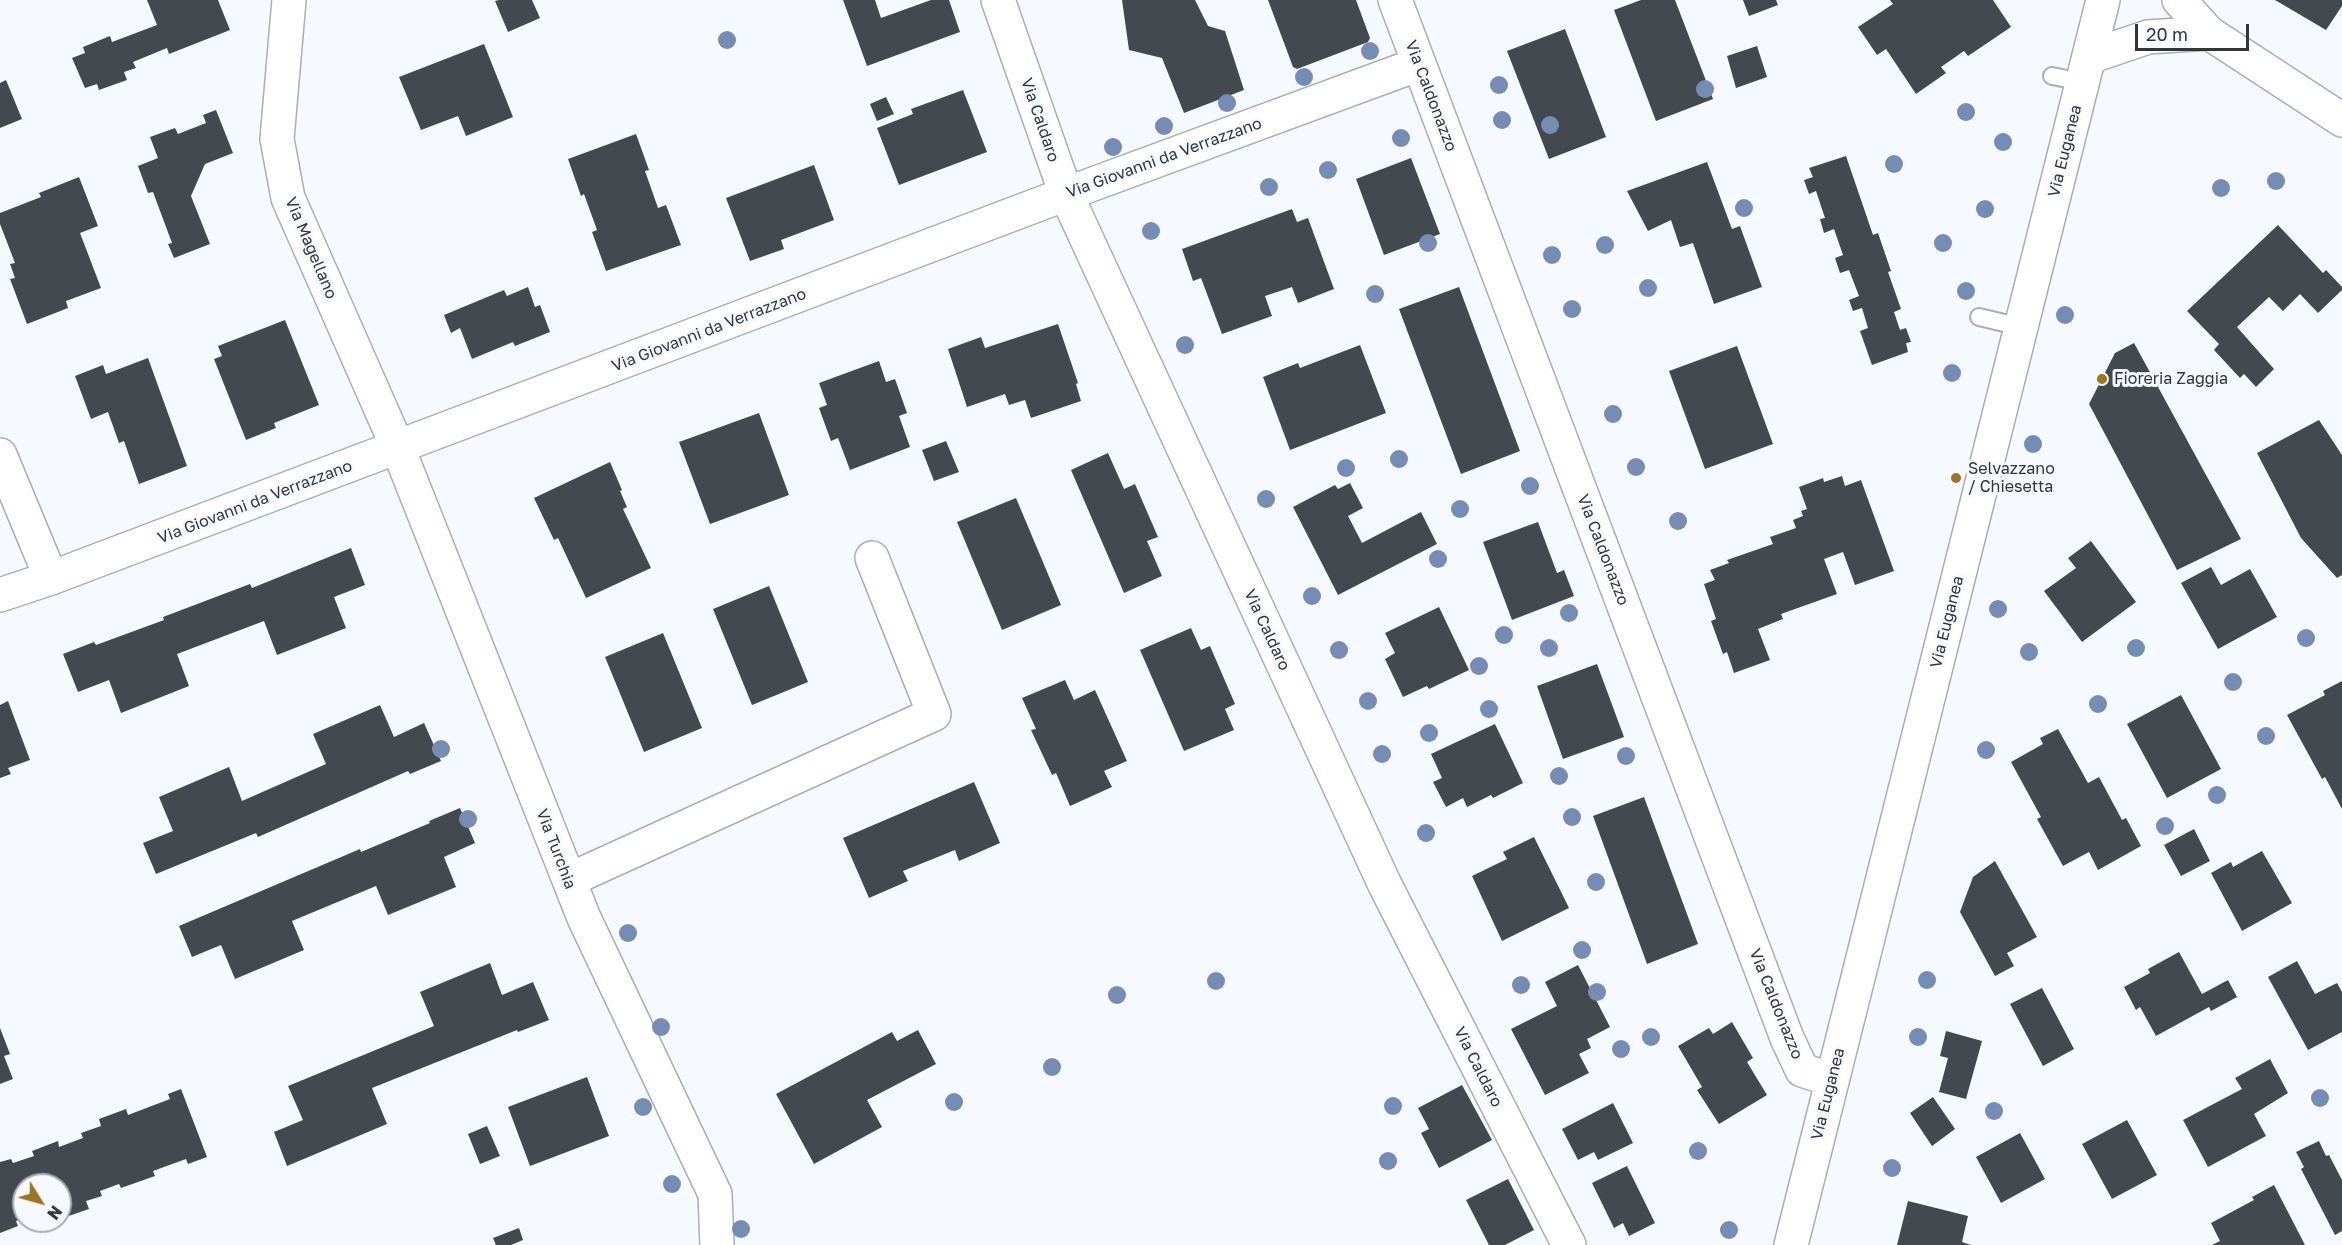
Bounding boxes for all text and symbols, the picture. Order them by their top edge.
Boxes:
scale bar [2138,12,2252,50]
text: 20 m [2146,23,2188,45]
street label: Via Caldonazzo [1401,38,1461,154]
street label: Via Caldaro [1017,76,1063,164]
street label: Via Euganea [2044,103,2086,199]
street label: Via Giovanni da Verrazzano [1064,114,1264,202]
street label: Via Magellano [281,194,341,302]
street label: Via Giovanni da Verrazzano [609,284,809,376]
place label: Fioreria Zaggia [2114,369,2228,389]
marker: Fioreria Zaggia [2095,372,2109,386]
street label: Via Giovanni da Verrazzano [155,456,355,548]
place label: Selvazzano / Chiesetta [1968,459,2055,497]
marker: Selvazzano / Chiesetta [1949,471,1963,485]
street label: Via Caldonazzo [1573,492,1633,608]
street label: Via Euganea [1926,574,1968,670]
street label: Via Caldaro [1240,586,1294,674]
street label: Via Turchia [532,806,580,892]
street label: Via Caldonazzo [1745,946,1807,1062]
street label: Via Caldaro [1450,1024,1506,1110]
street label: Via Euganea [1807,1046,1849,1142]
north arrow [12,1173,72,1233]
text: N [43,1202,66,1224]

